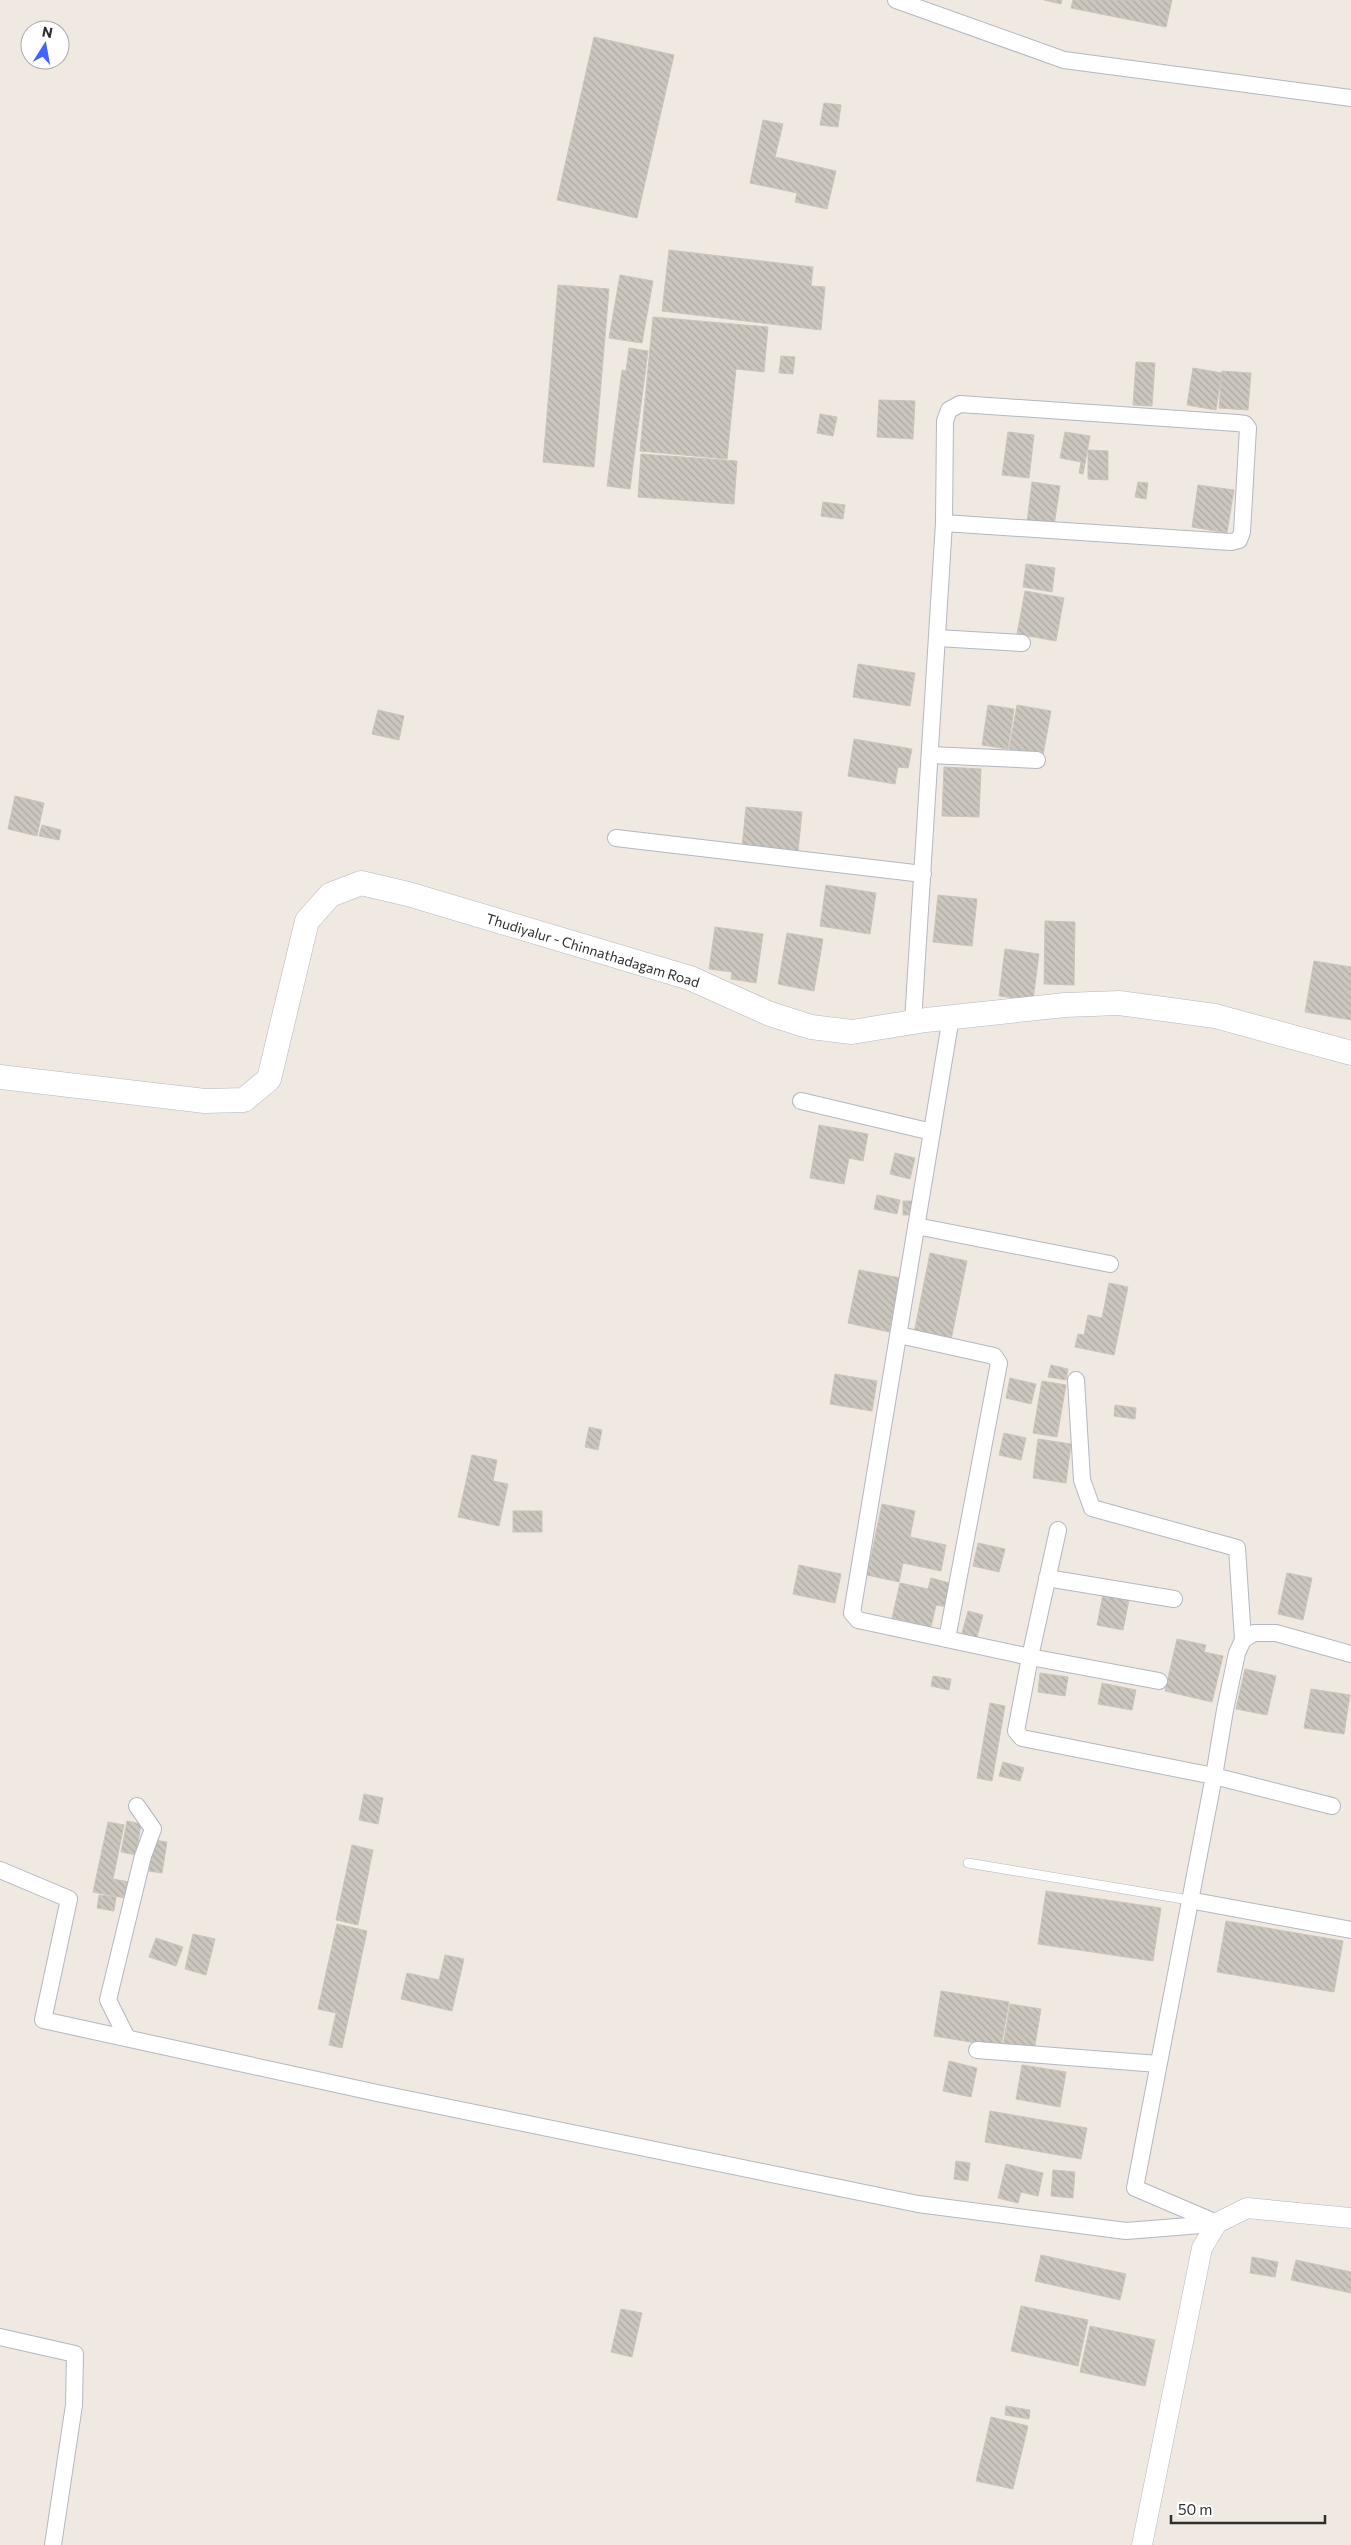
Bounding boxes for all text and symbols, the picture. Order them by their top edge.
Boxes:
north arrow [20,20,70,70]
text: N [41,22,54,41]
street label: Thudiyalur - Chinnathadagam Road [484,909,702,991]
scale bar [1171,2492,1325,2524]
text: 50 m [1178,2500,1212,2518]

